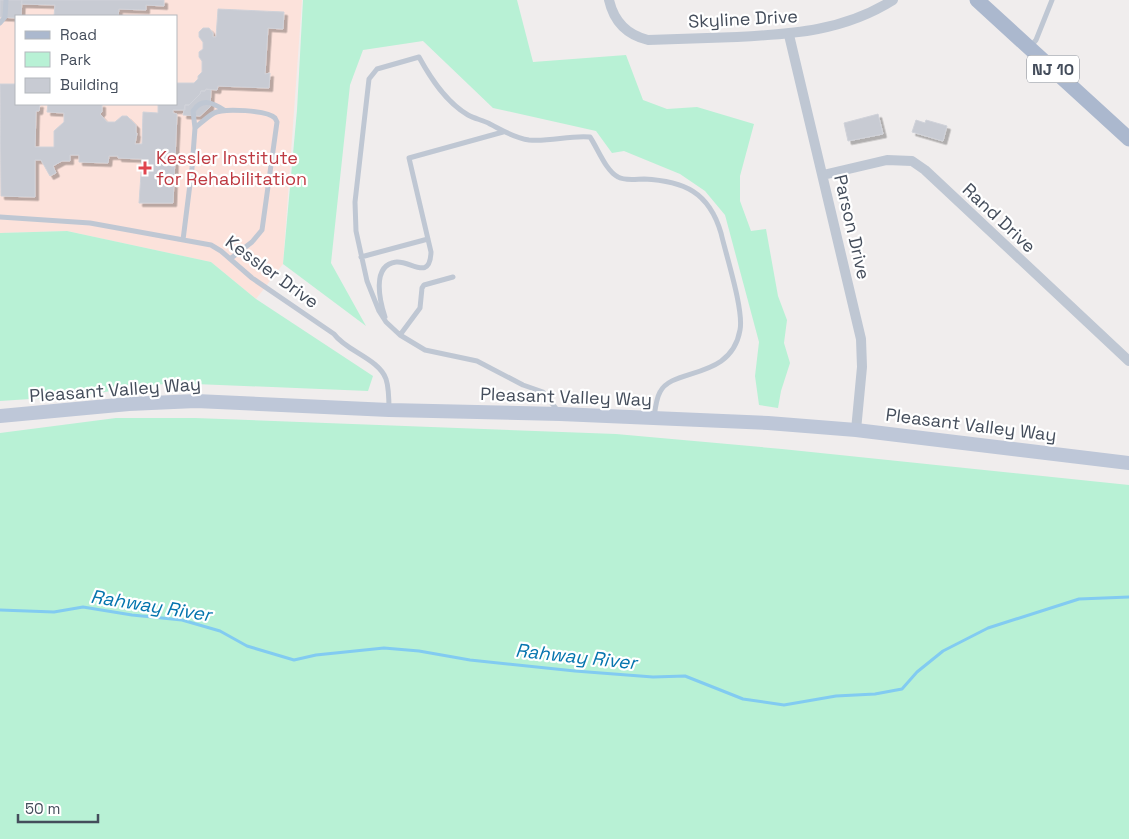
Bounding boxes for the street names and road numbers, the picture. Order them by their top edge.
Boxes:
street label: Skyline Drive [687,4,799,33]
road number: NJ 10 [1027,56,1079,82]
street label: Parson Drive [829,172,876,282]
street label: Rand Drive [958,178,1041,257]
street label: Kessler Drive [221,230,323,313]
street label: Pleasant Valley Way [28,372,202,407]
street label: Pleasant Valley Way [480,382,652,411]
street label: Pleasant Valley Way [884,403,1058,446]

